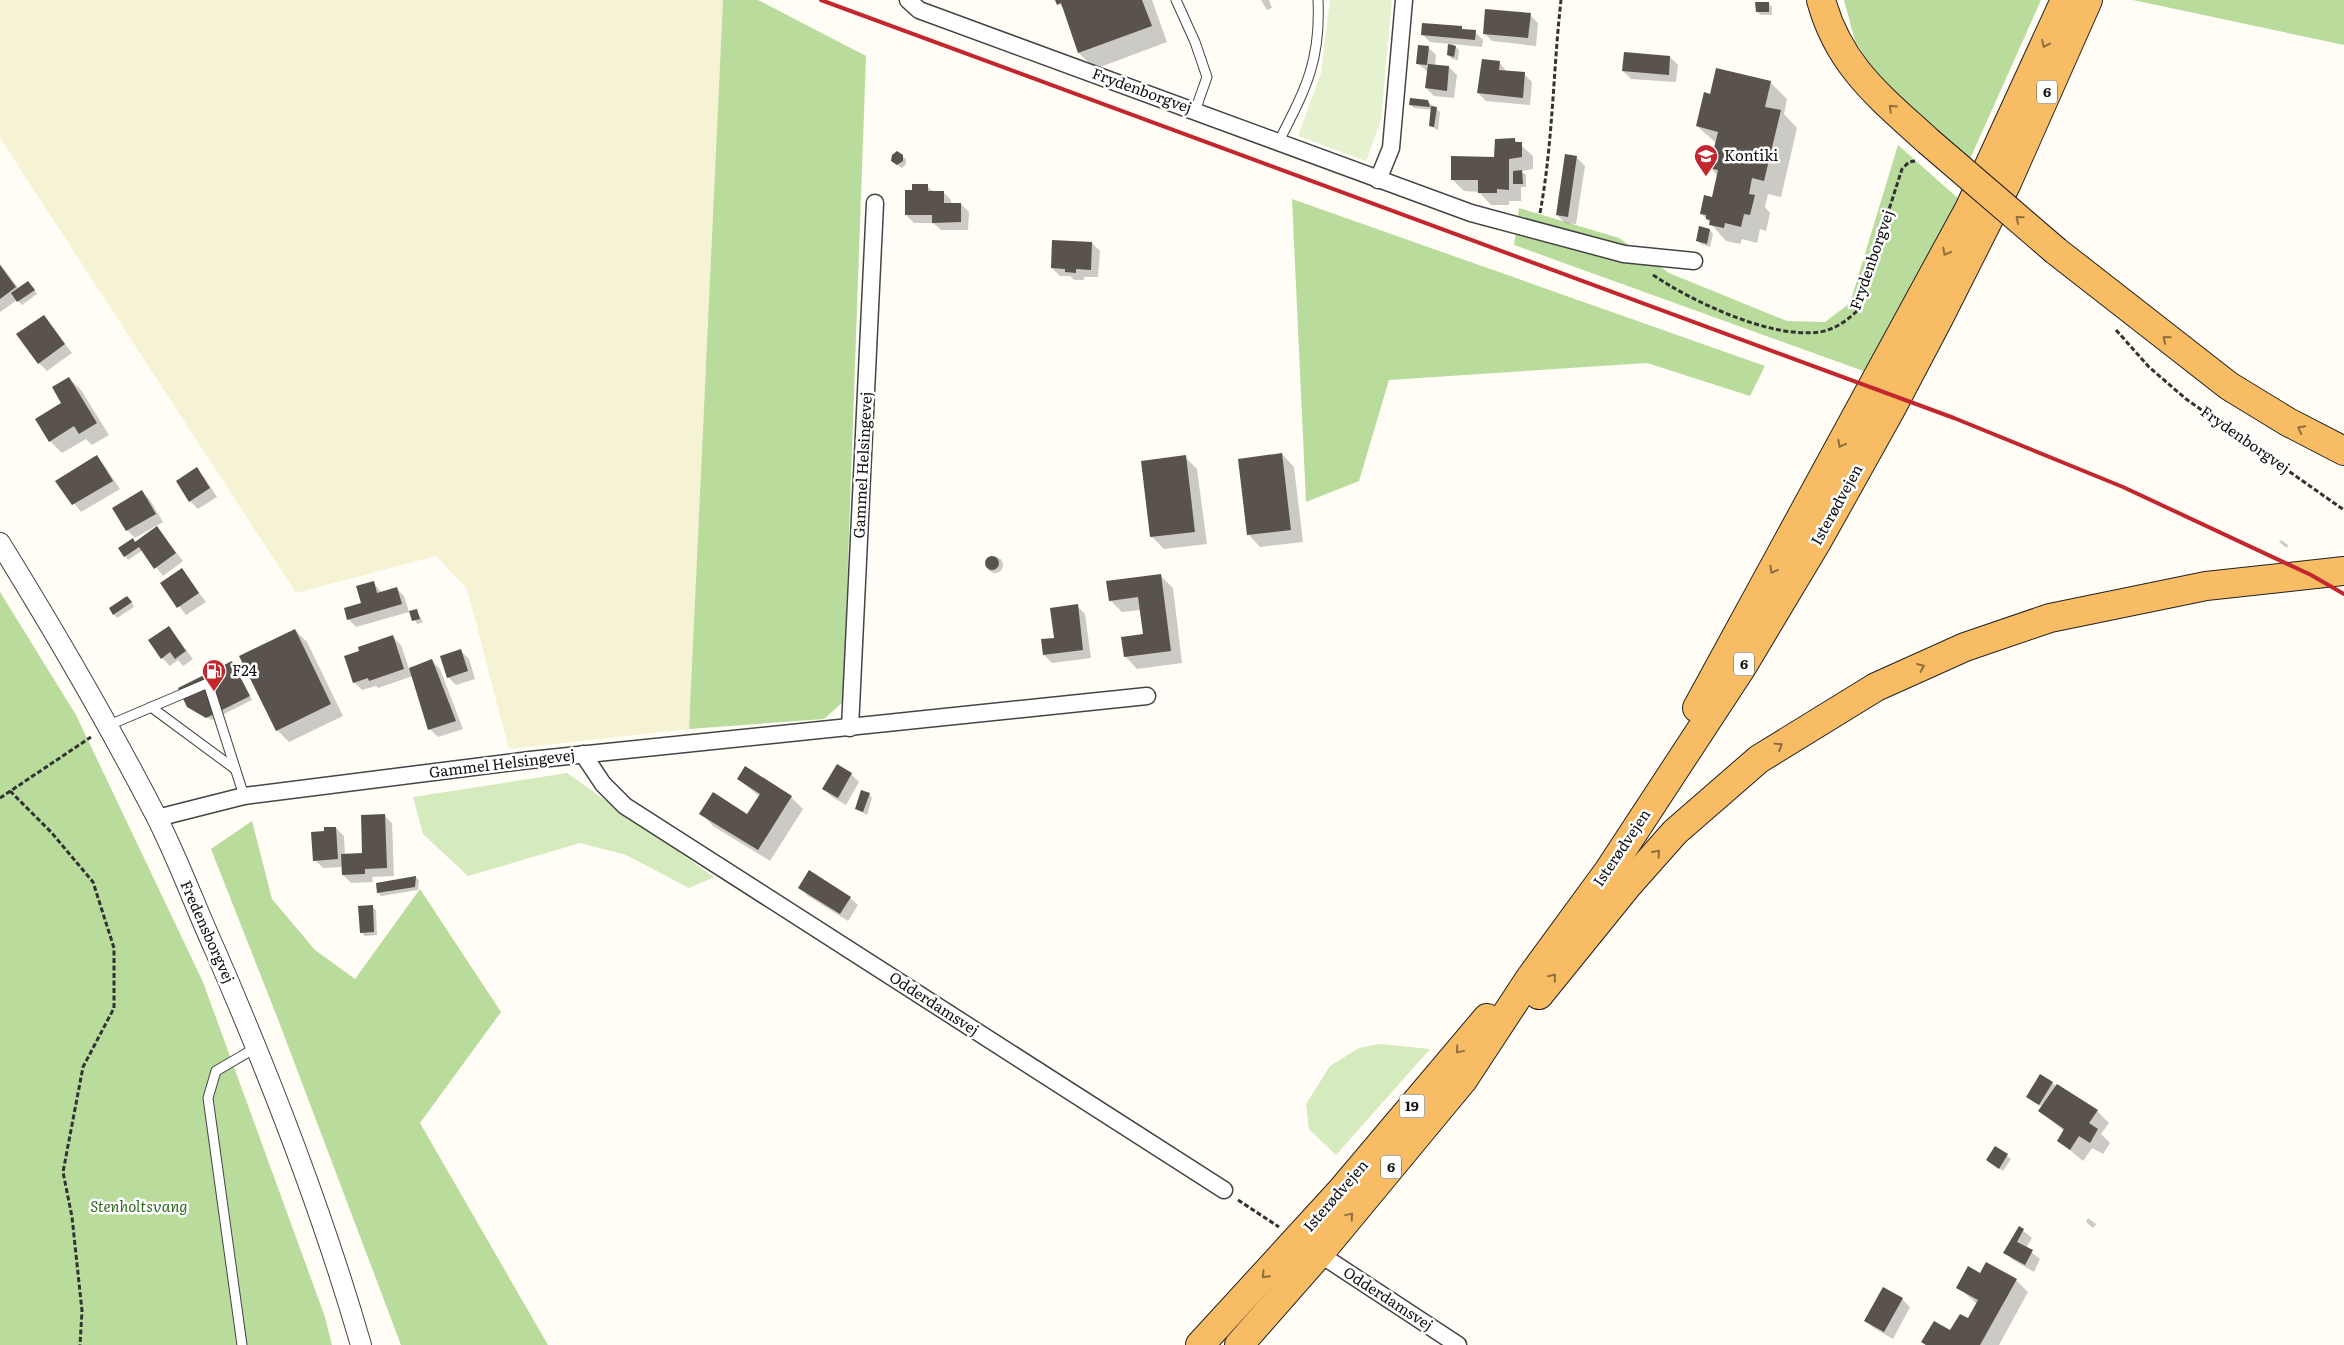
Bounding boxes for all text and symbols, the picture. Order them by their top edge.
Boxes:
one-way arrow [2040,39,2051,48]
street label: Frydenborgvej [1089,61,1196,118]
road number: 6 [2037,80,2057,104]
one-way arrow [1889,105,1898,114]
school or university icon: Kontiki [1693,143,1719,177]
place label: Kontiki [1724,143,1778,166]
street label: Frydenborgvej [1843,206,1898,313]
one-way arrow [2016,216,2025,225]
one-way arrow [1942,246,1952,255]
one-way arrow [2163,336,2172,344]
street label: Gammel Helsingevej [846,391,877,539]
street label: Frydenborgvej [2196,399,2295,478]
one-way arrow [2297,425,2306,435]
one-way arrow [1837,439,1847,448]
street label: Isterødvejen [1804,460,1867,549]
one-way arrow [1769,565,1779,574]
road number: 6 [1734,652,1754,676]
fuel station icon: F24 [201,658,227,692]
place label: F24 [232,658,257,681]
one-way arrow [1916,662,1925,673]
street label: Gammel Helsingevej [427,742,576,783]
one-way arrow [1774,743,1783,753]
street label: Isterødvejen [1586,804,1655,891]
one-way arrow [1651,849,1660,858]
street label: Fredensborgvej [175,876,241,987]
street label: Odderdamsvej [885,965,984,1040]
one-way arrow [1547,974,1556,983]
one-way arrow [1455,1044,1464,1053]
road number: 19 [1400,1094,1424,1118]
street label: Isterødvejen [1297,1154,1373,1236]
road number: 6 [1381,1156,1401,1178]
park label: Stenholtsvang [90,1194,188,1217]
one-way arrow [1345,1213,1354,1222]
street label: Odderdamsvej [1339,1260,1438,1335]
one-way arrow [1262,1269,1271,1278]

